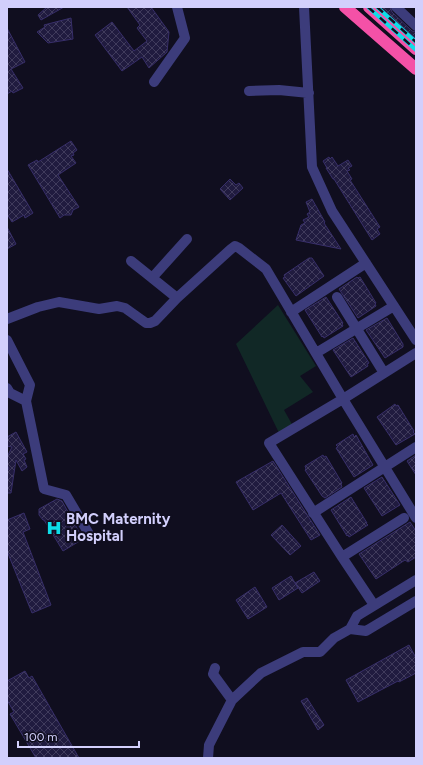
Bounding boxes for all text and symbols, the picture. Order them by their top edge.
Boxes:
place label: BMC Maternity Hospital [66,510,171,545]
hospital icon: BMC Maternity Hospital [45,519,63,537]
scale bar [18,723,139,749]
text: 100 m [24,730,58,744]

